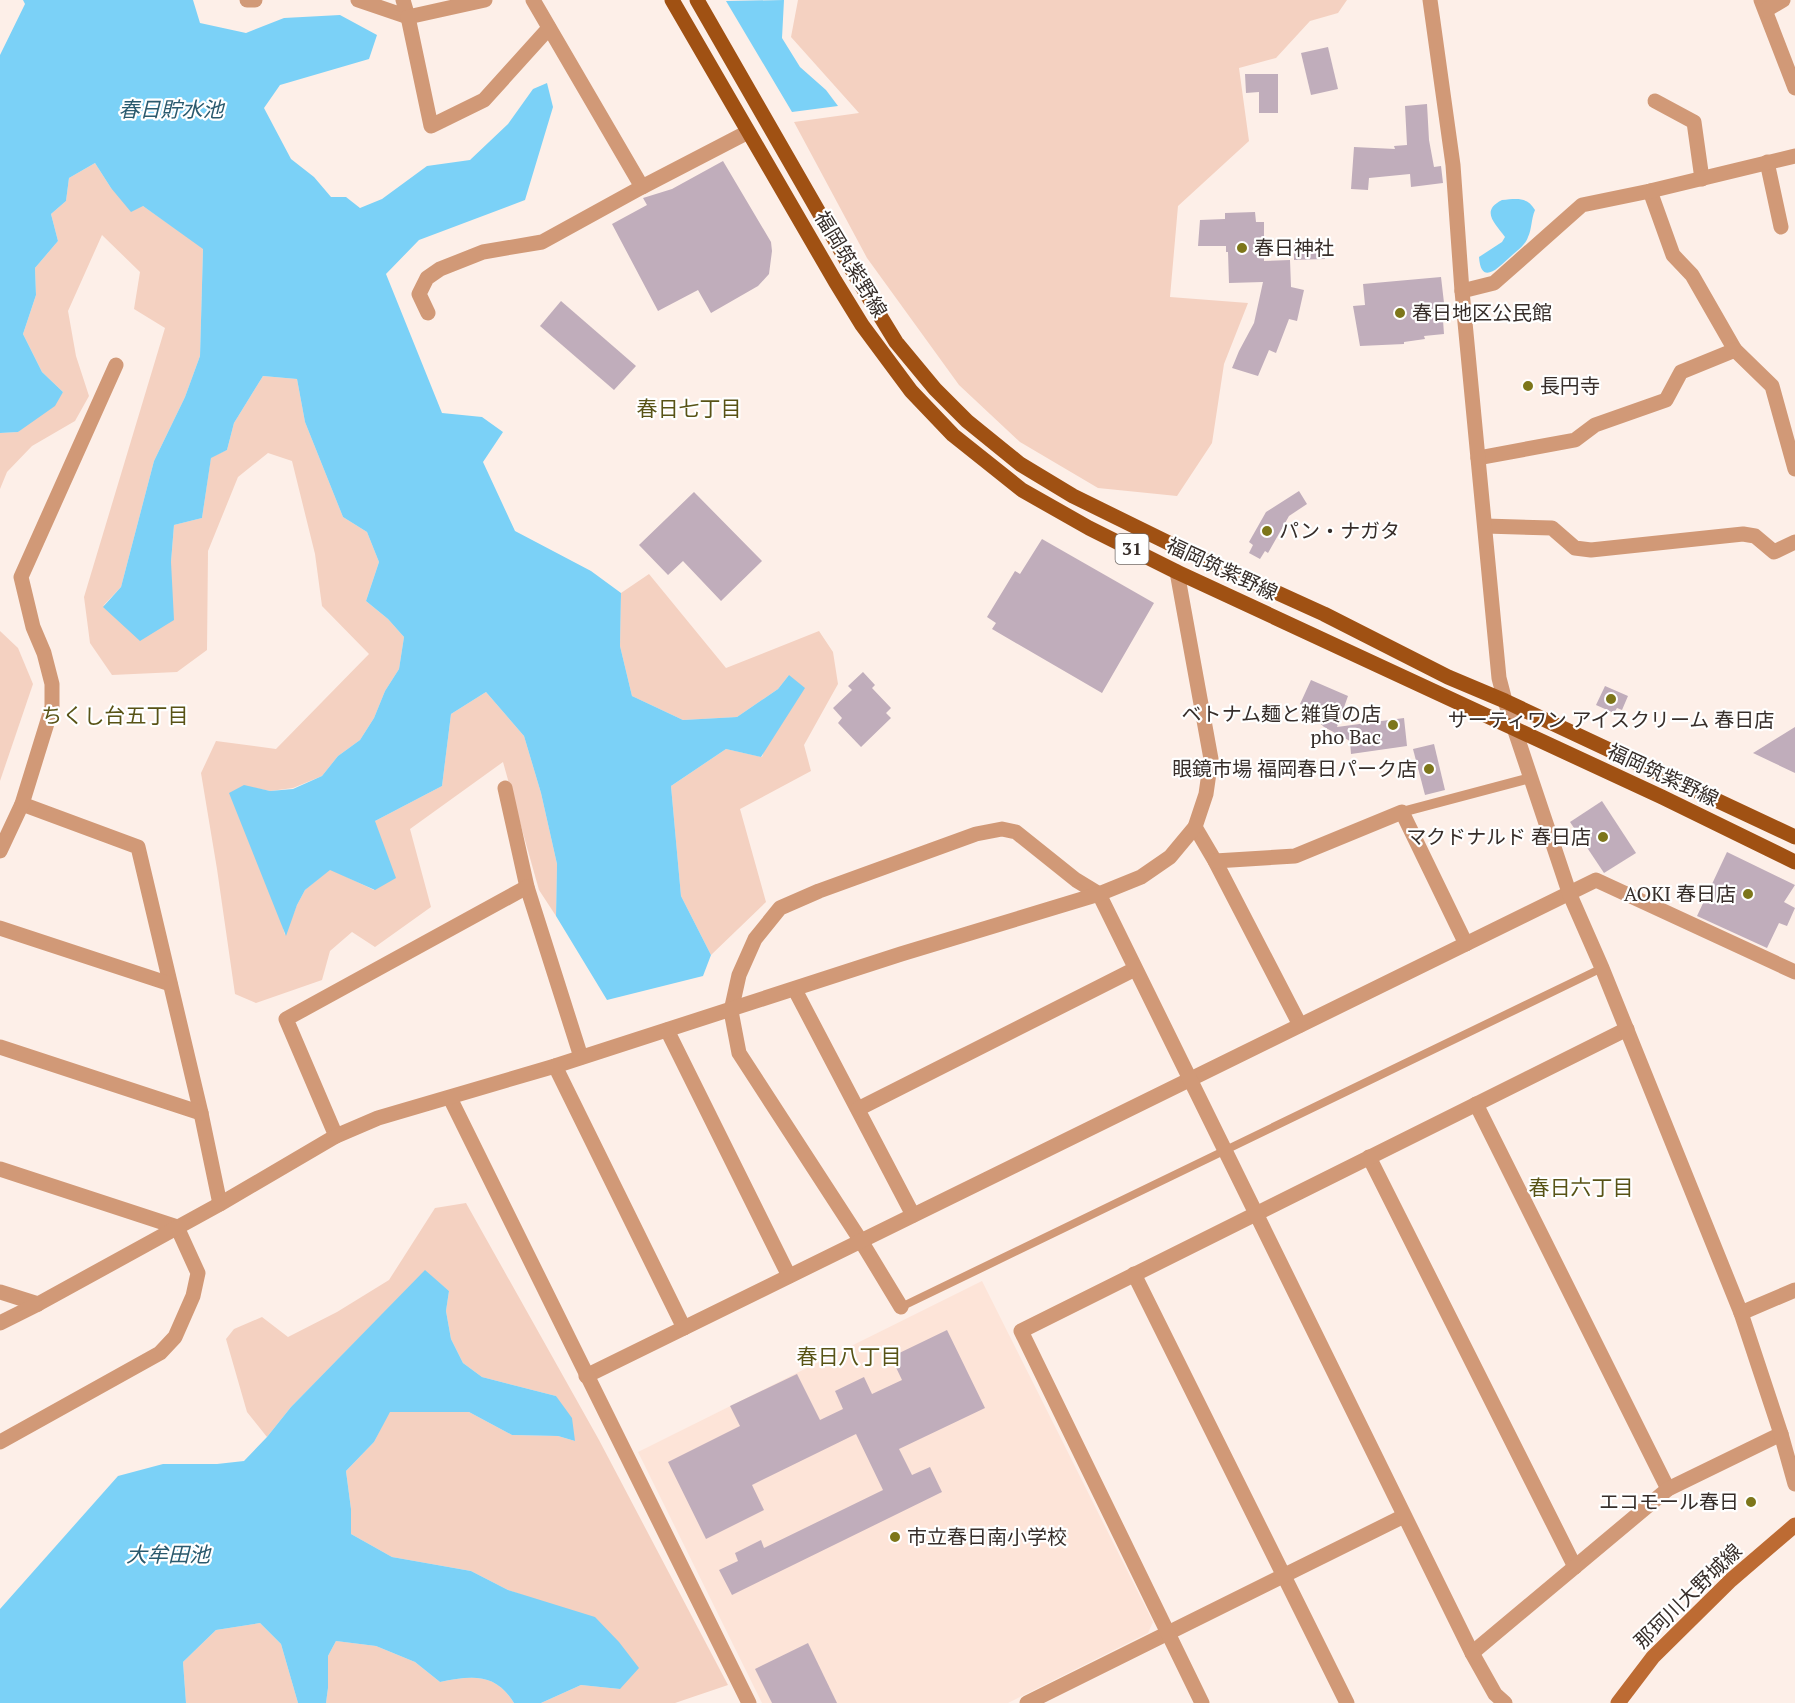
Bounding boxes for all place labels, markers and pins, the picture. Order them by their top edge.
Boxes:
place label: 春日神社 [1254,234,1334,261]
marker: 春日神社 [1235,241,1249,255]
place label: 春日地区公民館 [1412,299,1552,326]
marker: 春日地区公民館 [1393,306,1407,320]
place label: 長円寺 [1540,372,1600,399]
marker: 長円寺 [1521,379,1535,393]
place label: パン・ナガタ [1279,517,1400,544]
marker: パン・ナガタ [1260,524,1274,538]
marker: サーティワン アイスクリーム 春日店 [1604,692,1618,706]
place label: ベトナム麺と雑貨の店 pho Bac [1182,700,1381,750]
place label: サーティワン アイスクリーム 春日店 [1448,706,1774,733]
marker: ベトナム麺と雑貨の店 pho Bac [1386,718,1400,732]
place label: 眼鏡市場 福岡春日パーク店 [1172,755,1417,782]
marker: 眼鏡市場 福岡春日パーク店 [1422,762,1436,776]
place label: マクドナルド 春日店 [1406,823,1591,850]
marker: マクドナルド 春日店 [1596,830,1610,844]
place label: AOKI 春日店 [1624,880,1736,907]
marker: AOKI 春日店 [1741,887,1755,901]
place label: エコモール春日 [1599,1488,1739,1515]
marker: エコモール春日 [1744,1495,1758,1509]
place label: 市立春日南小学校 [907,1523,1067,1550]
marker: 市立春日南小学校 [888,1530,902,1544]

